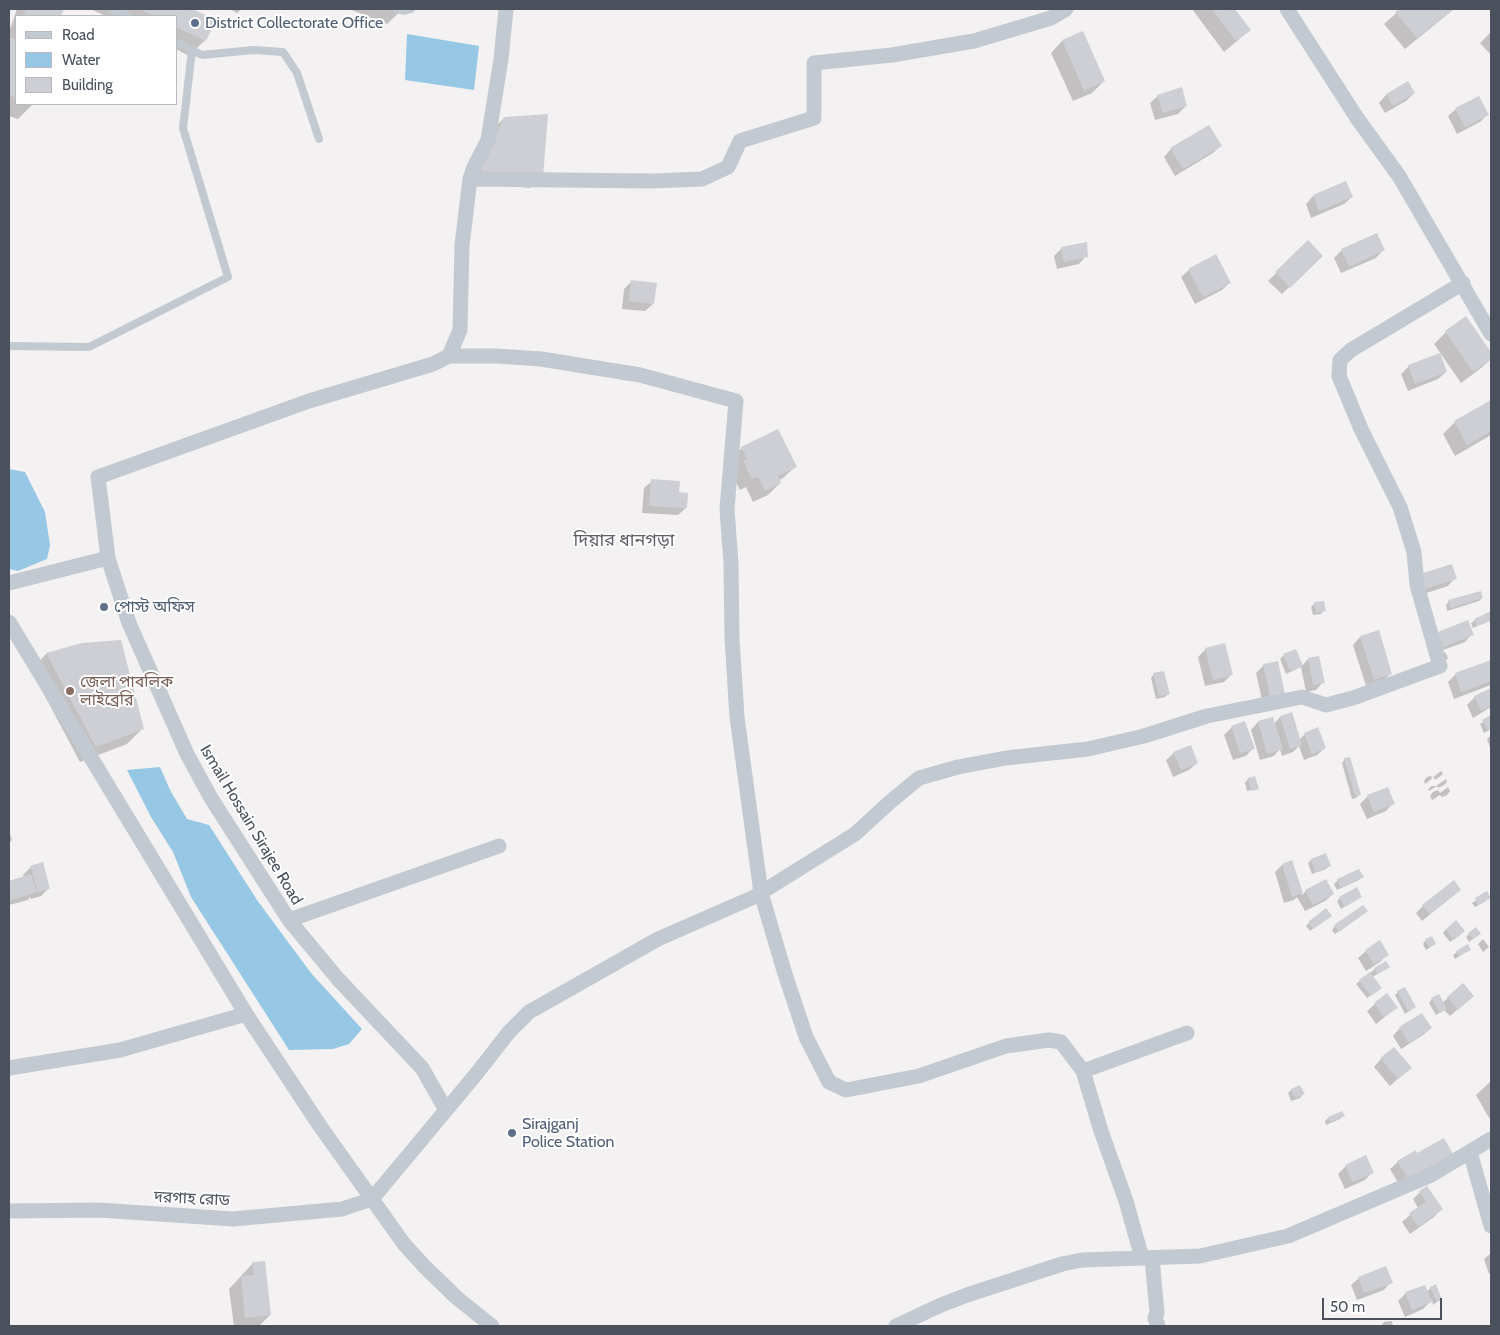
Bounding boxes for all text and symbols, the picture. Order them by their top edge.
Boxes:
place label: District Collectorate Office [205,13,383,33]
legend [15,15,178,105]
marker: District Collectorate Office [189,17,201,29]
text: Road [62,26,95,44]
text: Water [62,51,100,69]
text: Building [62,76,113,94]
district label: দিয়ার ধানগড়া [573,530,675,552]
place label: পোস্ট অফিস [114,597,195,617]
marker: পোস্ট অফিস [98,601,110,613]
place label: জেলা পাবলিক লাইব্রেরি [80,672,173,710]
marker: জেলা পাবলিক লাইব্রেরি [64,685,76,697]
street label: Ismail Hossain Sirajee Road [196,742,306,908]
place label: Sirajganj Police Station [522,1114,614,1152]
marker: Sirajganj Police Station [506,1127,518,1139]
street label: দরগাহ রোড [154,1187,230,1211]
scale bar [1325,1288,1445,1320]
text: 50 m [1330,1298,1365,1316]

